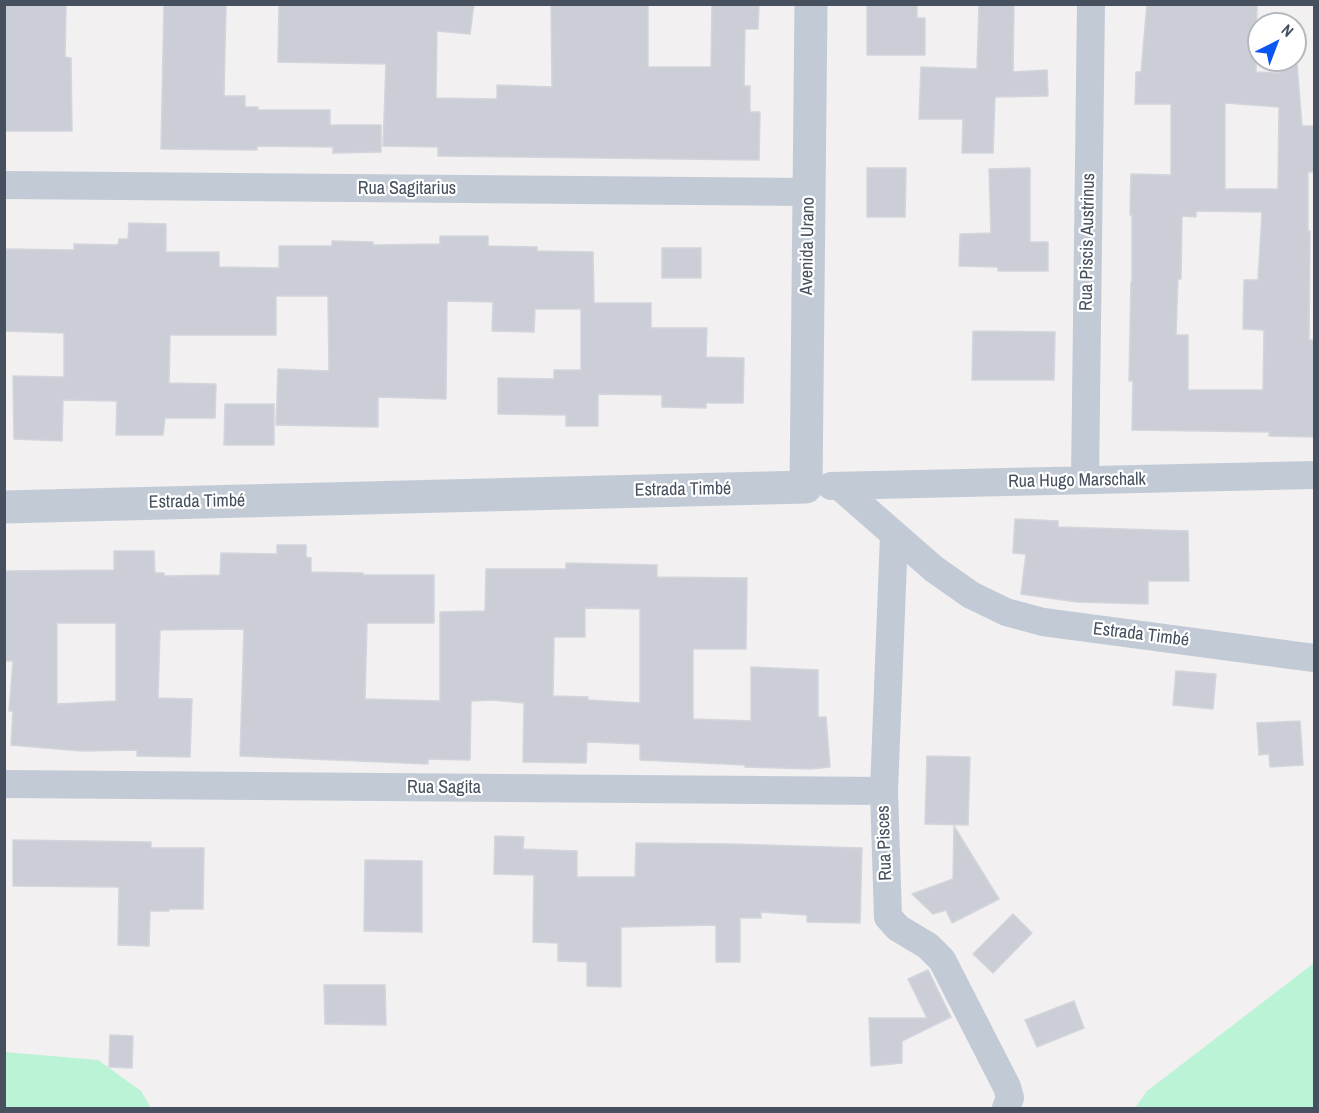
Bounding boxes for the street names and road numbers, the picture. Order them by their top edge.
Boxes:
street label: Rua Piscis Austrinus [1076,173,1100,311]
street label: Rua Sagitarius [358,178,456,200]
street label: Avenida Urano [796,197,820,295]
street label: Rua Hugo Marschalk [1008,469,1146,493]
street label: Estrada Timbé [635,478,731,502]
street label: Estrada Timbé [149,490,245,514]
street label: Estrada Timbé [1092,618,1190,652]
street label: Rua Sagita [407,777,481,799]
street label: Rua Pisces [873,805,897,881]

